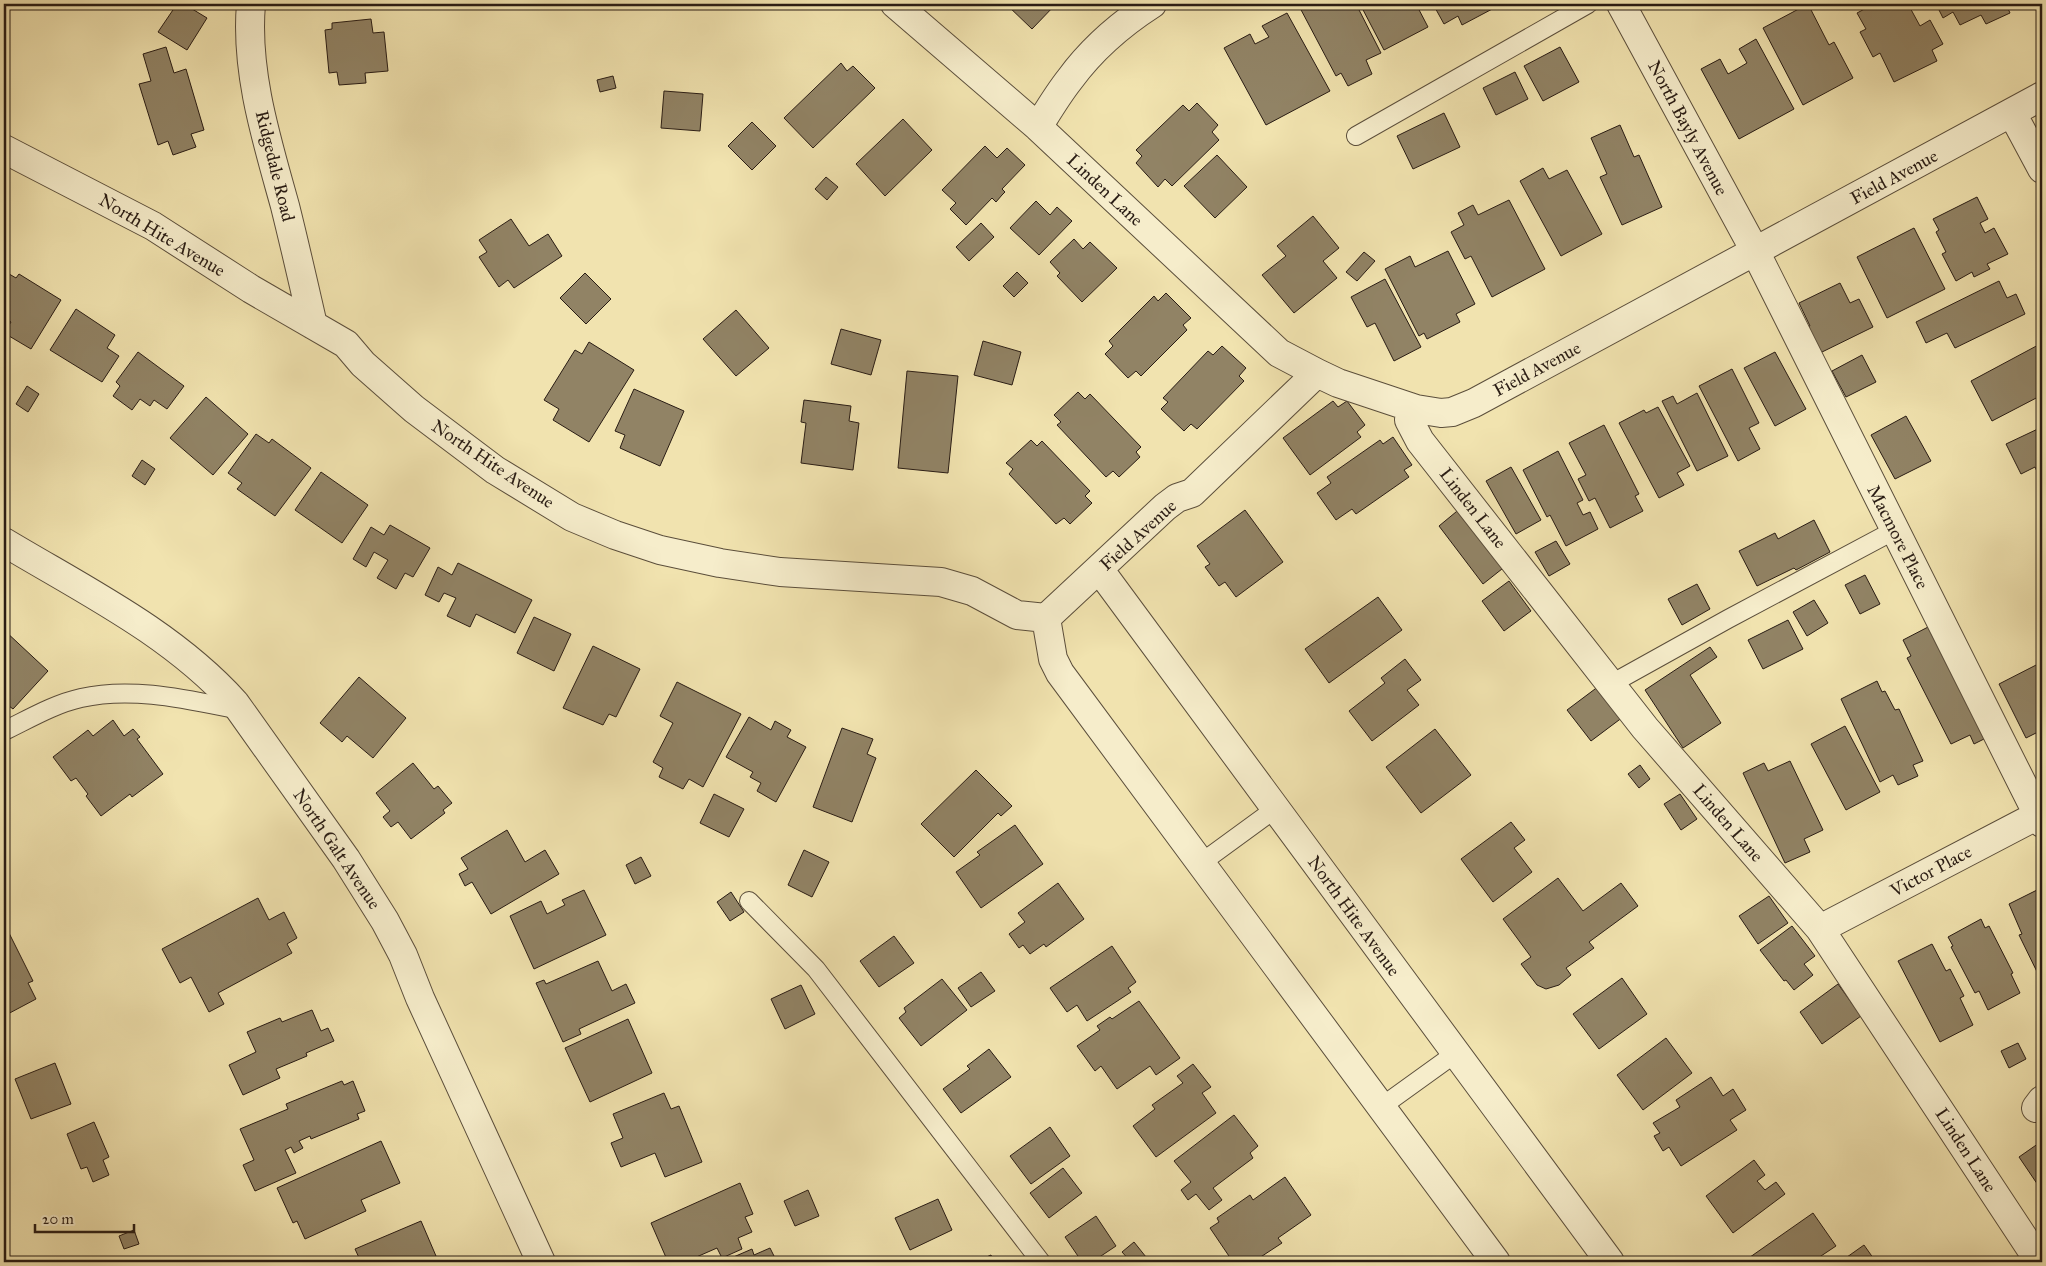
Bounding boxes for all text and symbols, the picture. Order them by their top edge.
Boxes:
street label: North Bayly Avenue [1643,57,1733,199]
street label: Ridgedale Road [250,108,299,224]
street label: Field Avenue [1846,145,1942,209]
street label: Linden Lane [1062,149,1148,231]
street label: North Hite Avenue [95,189,229,281]
street label: Field Avenue [1489,337,1585,401]
street label: North Hite Avenue [427,415,559,513]
street label: Linden Lane [1435,463,1511,553]
street label: Macmore Place [1862,481,1934,593]
street label: Field Avenue [1095,495,1181,575]
street label: Linden Lane [1688,779,1768,867]
street label: North Galt Avenue [288,784,386,914]
street label: Victor Place [1886,840,1975,902]
street label: North Hite Avenue [1303,852,1405,980]
street label: Linden Lane [1931,1104,2001,1196]
scale bar [35,1201,134,1233]
text: 20 m [42,1210,74,1228]

